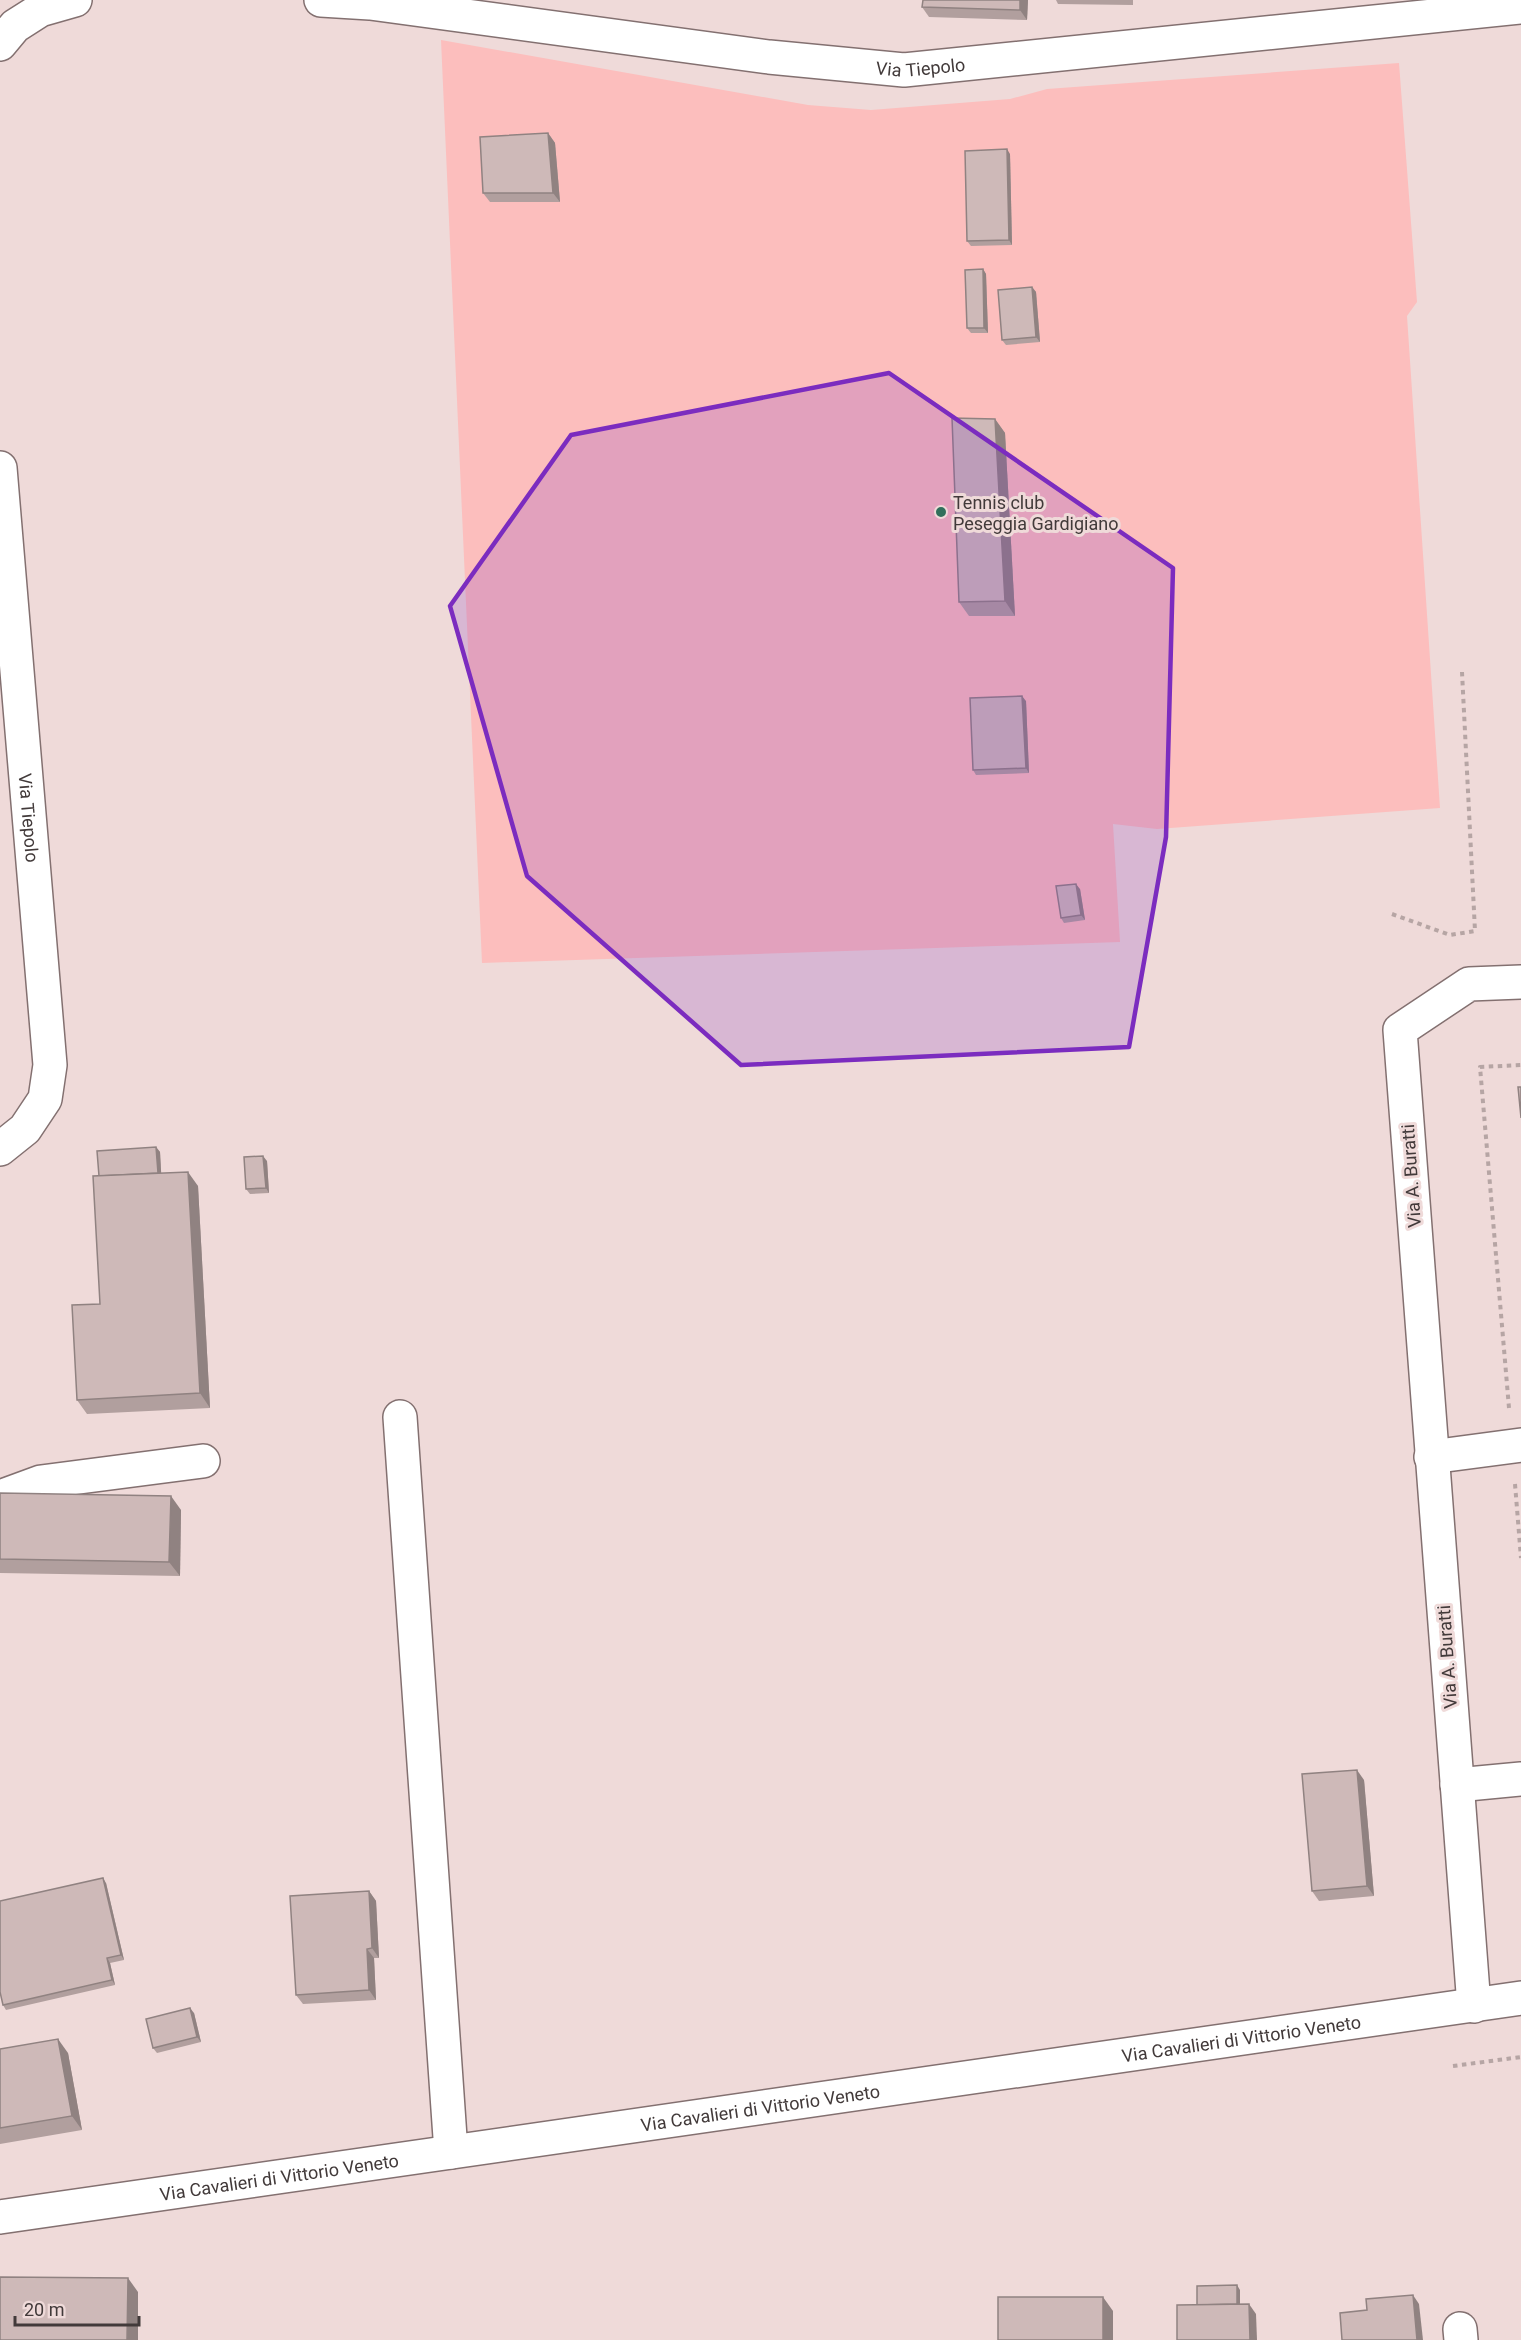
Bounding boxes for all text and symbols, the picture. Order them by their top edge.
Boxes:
street label: Via Tiepolo [875,53,966,81]
place label: Tennis club Peseggia Gardigiano [953,492,1118,534]
marker: Tennis club Peseggia Gardigiano [934,505,948,519]
street label: Via Tiepolo [15,772,43,863]
street label: Via A. Buratti [1397,1123,1425,1229]
street label: Via A. Buratti [1433,1604,1461,1710]
street label: Via Cavalieri di Vittorio Veneto [1120,2011,1362,2066]
street label: Via Cavalieri di Vittorio Veneto [639,2080,881,2135]
street label: Via Cavalieri di Vittorio Veneto [158,2149,400,2204]
scale bar [15,2289,140,2327]
text: 20 m [24,2299,64,2320]

